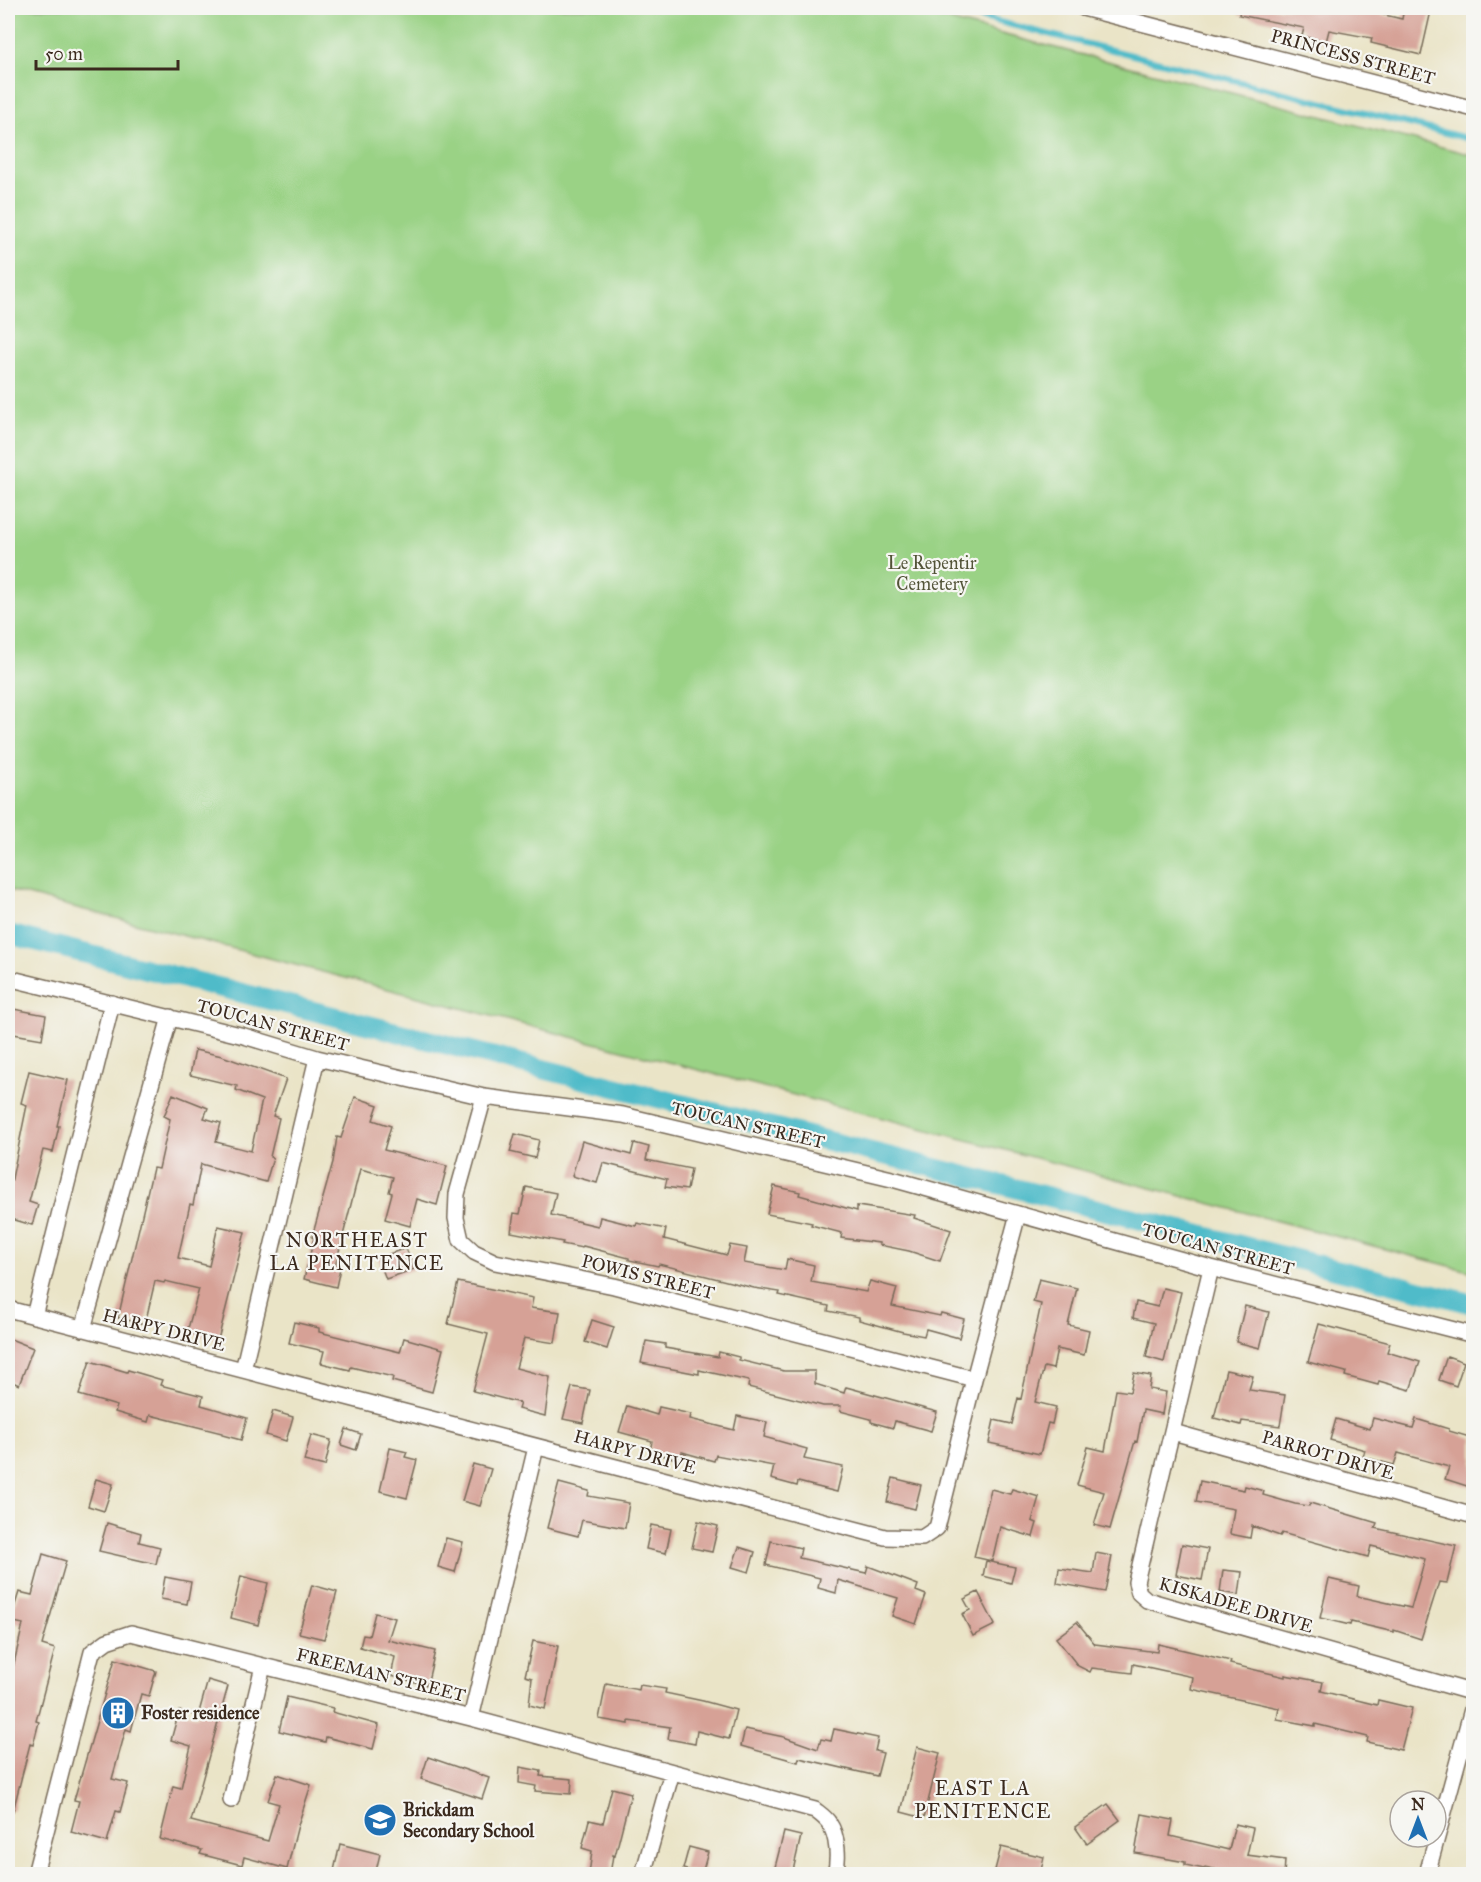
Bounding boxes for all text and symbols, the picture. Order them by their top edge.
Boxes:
street label: PRINCESS STREET [1269,25,1437,89]
scale bar [36,33,178,71]
text: 50 m [45,43,83,65]
park label: Le Repentir Cemetery [888,552,977,595]
street label: TOUCAN STREET [194,994,352,1056]
street label: TOUCAN STREET [669,1097,827,1153]
street label: TOUCAN STREET [1139,1218,1297,1280]
district label: NORTHEAST LA PENITENCE [269,1228,445,1275]
street label: POWIS STREET [579,1250,717,1304]
street label: HARPY DRIVE [100,1304,228,1356]
street label: HARPY DRIVE [571,1425,699,1479]
street label: PARROT DRIVE [1259,1426,1397,1484]
street label: KISKADEE DRIVE [1156,1572,1316,1638]
street label: FREEMAN STREET [294,1643,468,1707]
building icon: Foster residence [100,1695,136,1731]
place label: Foster residence [141,1702,260,1724]
district label: EAST LA PENITENCE [914,1776,1052,1823]
north arrow [1388,1789,1448,1849]
text: N [1411,1795,1425,1814]
place label: Brickdam Secondary School [403,1799,535,1843]
school or university icon: Brickdam Secondary School [362,1802,398,1838]

